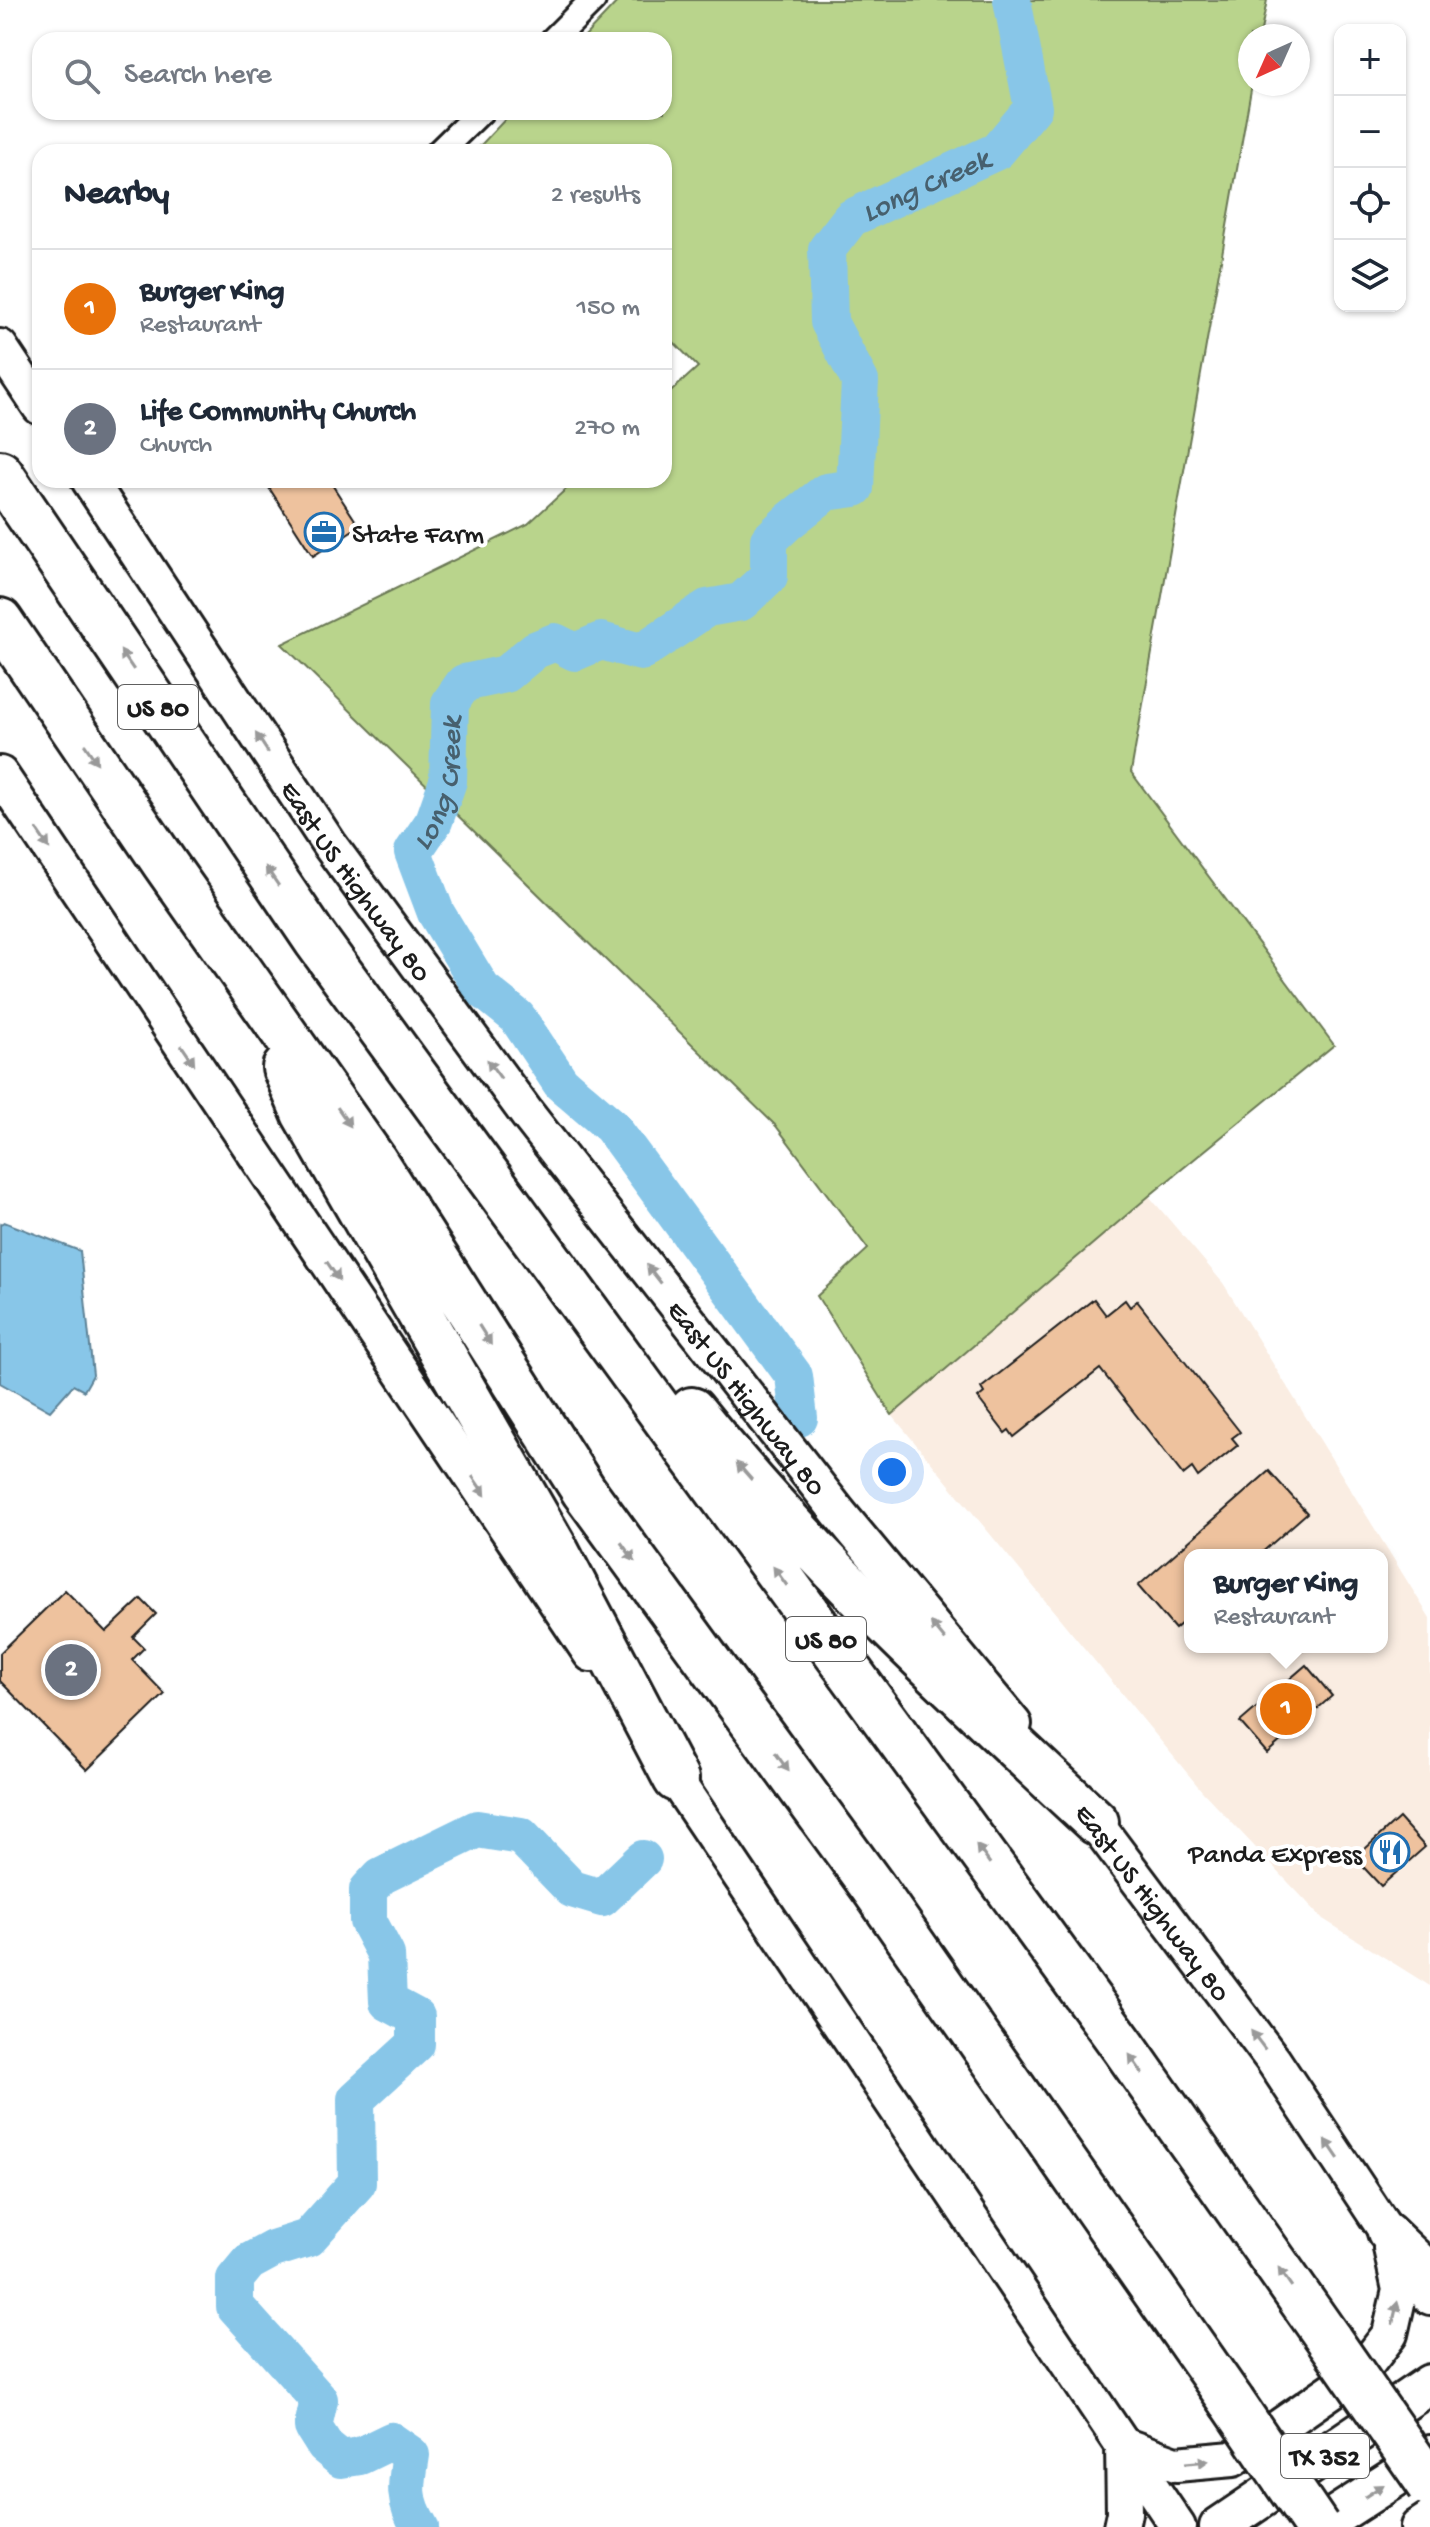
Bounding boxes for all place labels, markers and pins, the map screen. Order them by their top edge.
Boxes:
office icon: State Farm [303,511,345,553]
place label: State Farm [352,520,484,553]
pin: 2 [45,1640,97,1700]
pin: 1 [1260,1679,1312,1739]
restaurant icon: Panda Express [1369,1831,1411,1873]
place label: Panda Express [1187,1840,1363,1873]

